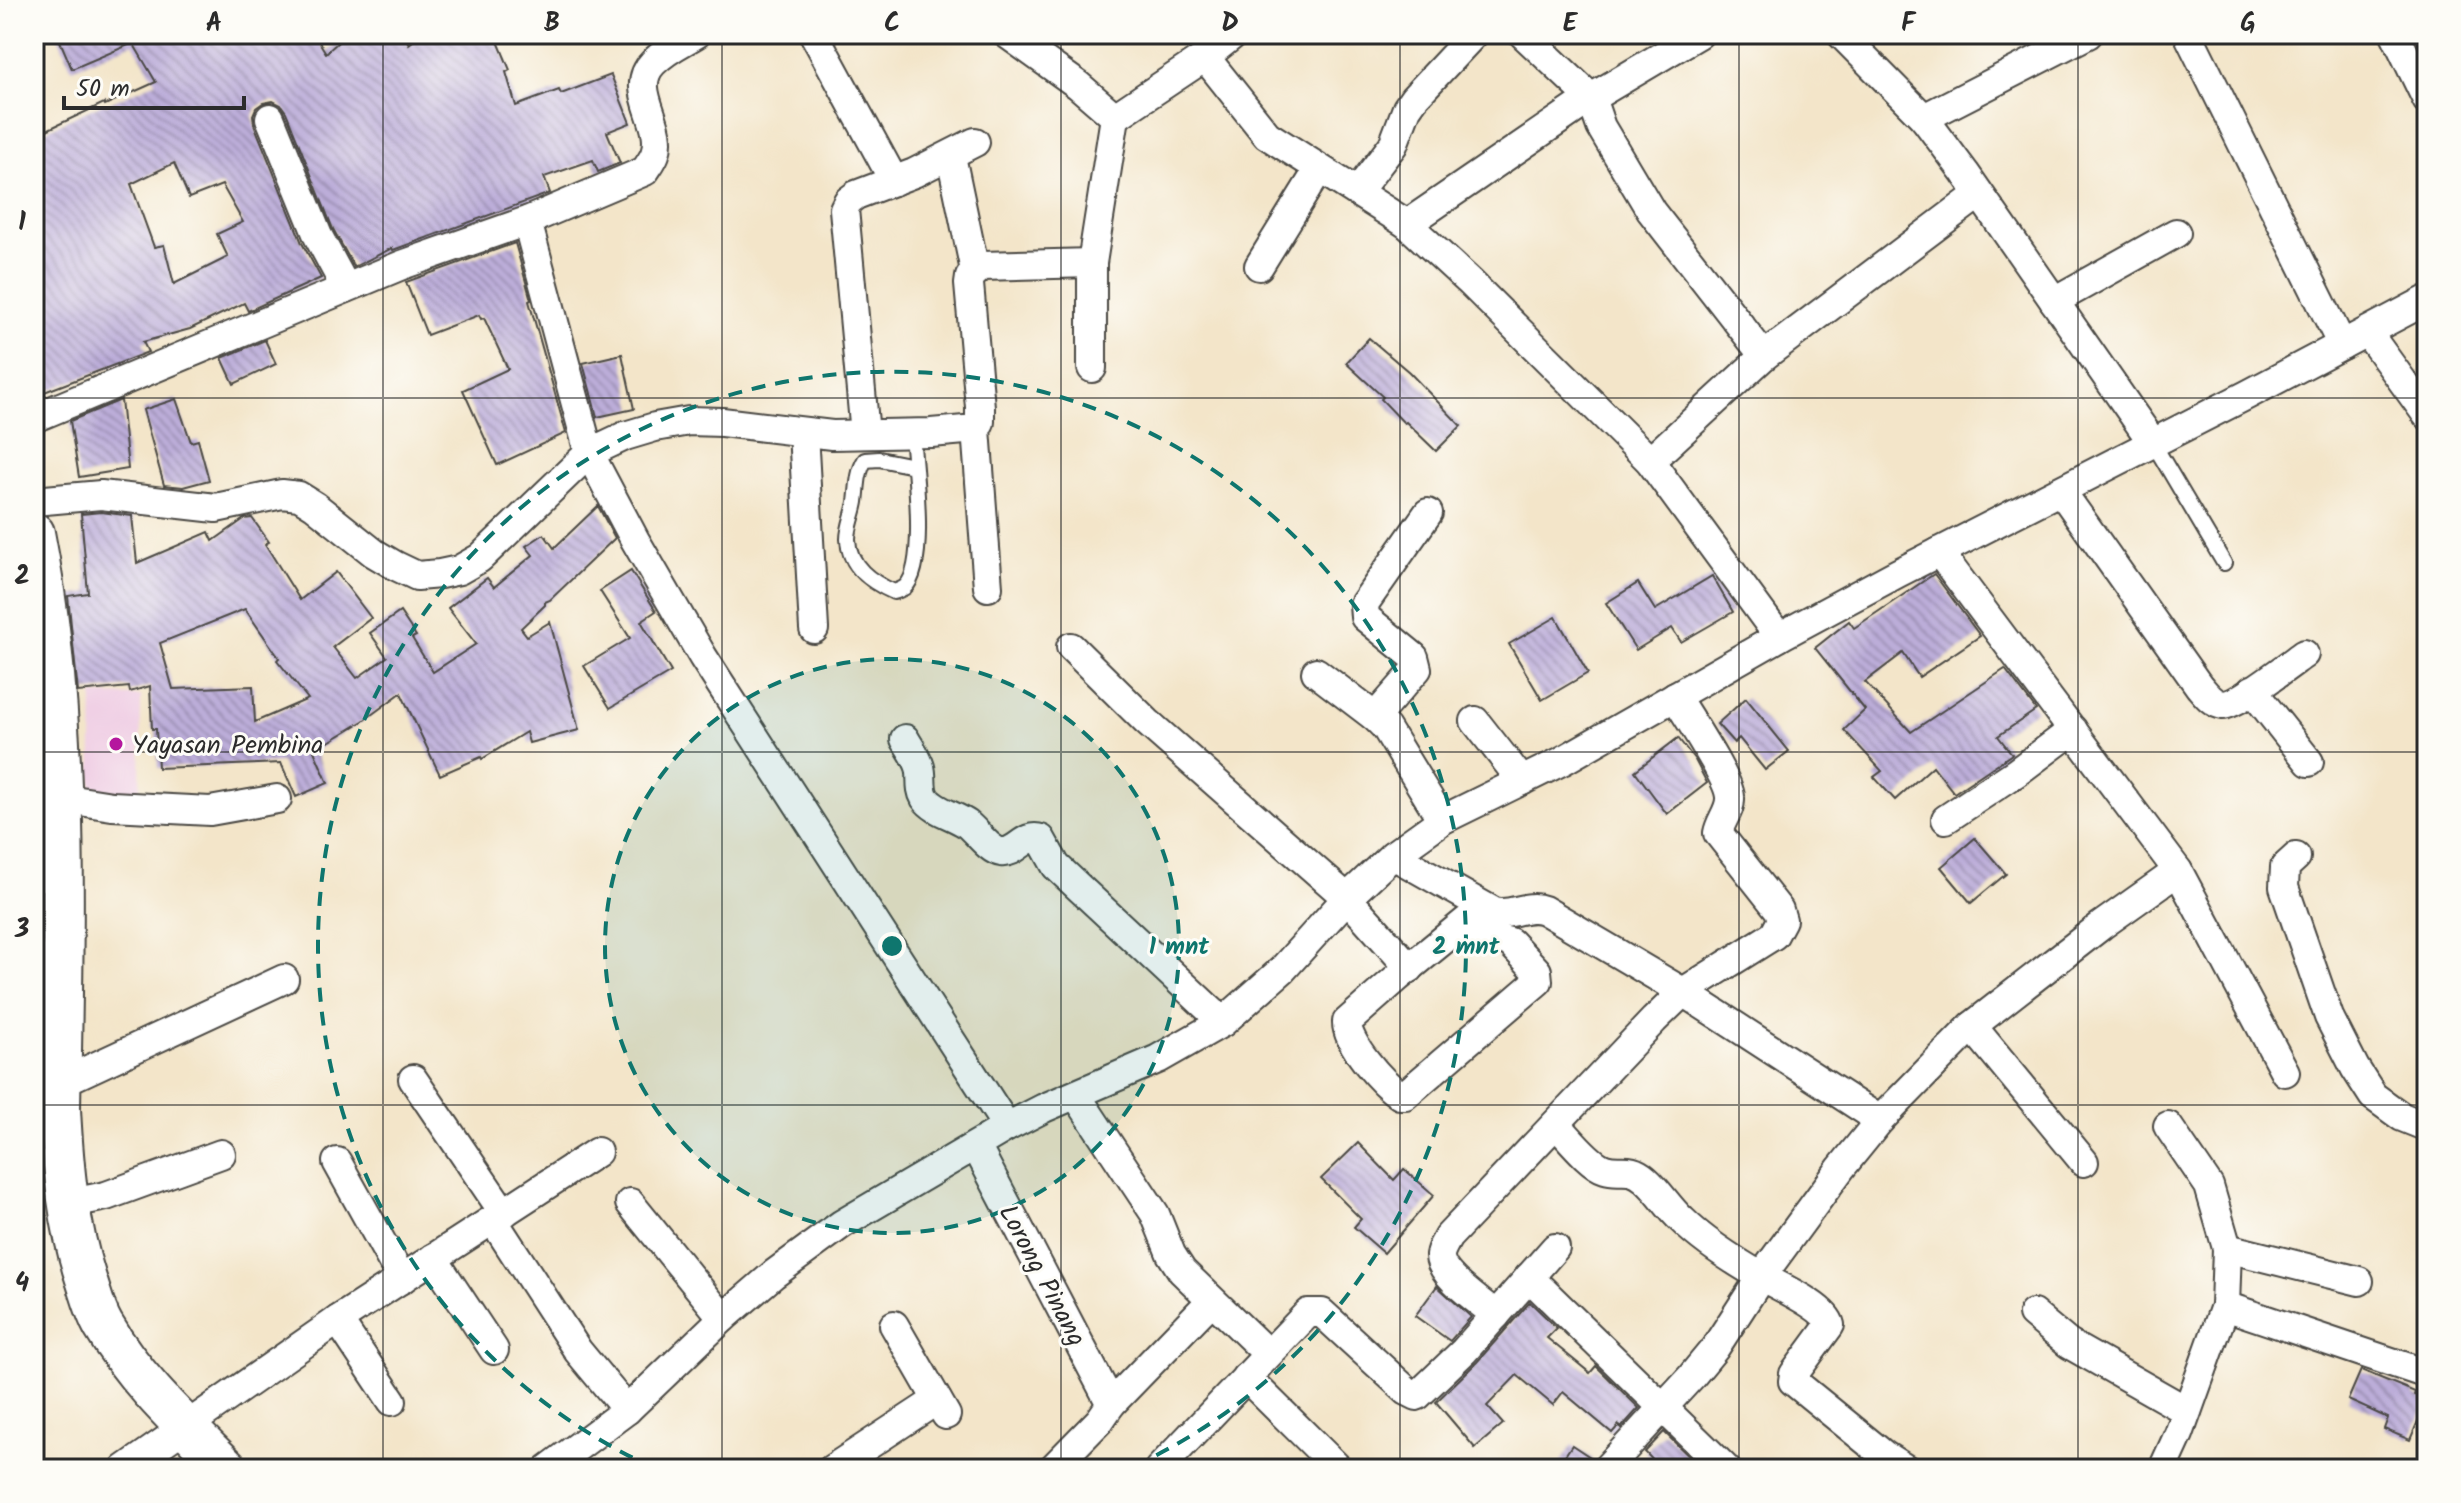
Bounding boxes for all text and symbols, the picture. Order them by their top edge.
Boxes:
text: A [206,3,222,45]
text: B [544,3,560,45]
text: C [884,3,900,45]
text: D [1221,3,1239,45]
text: E [1563,3,1579,45]
text: F [1901,3,1917,45]
text: G [2240,3,2256,45]
scale bar [64,60,244,110]
text: 50 m [76,70,130,109]
text: 1 [18,202,26,244]
text: 2 [14,556,30,598]
place label: Yayasan Pembina [132,725,324,767]
marker: Yayasan Pembina [107,735,125,753]
text: 3 [14,909,29,951]
text: 1 mnt [1149,928,1210,967]
text: 2 mnt [1432,928,1501,967]
centre of rings [878,932,906,960]
street label: Lorong Pinang [986,1197,1096,1354]
text: 4 [15,1263,29,1305]

